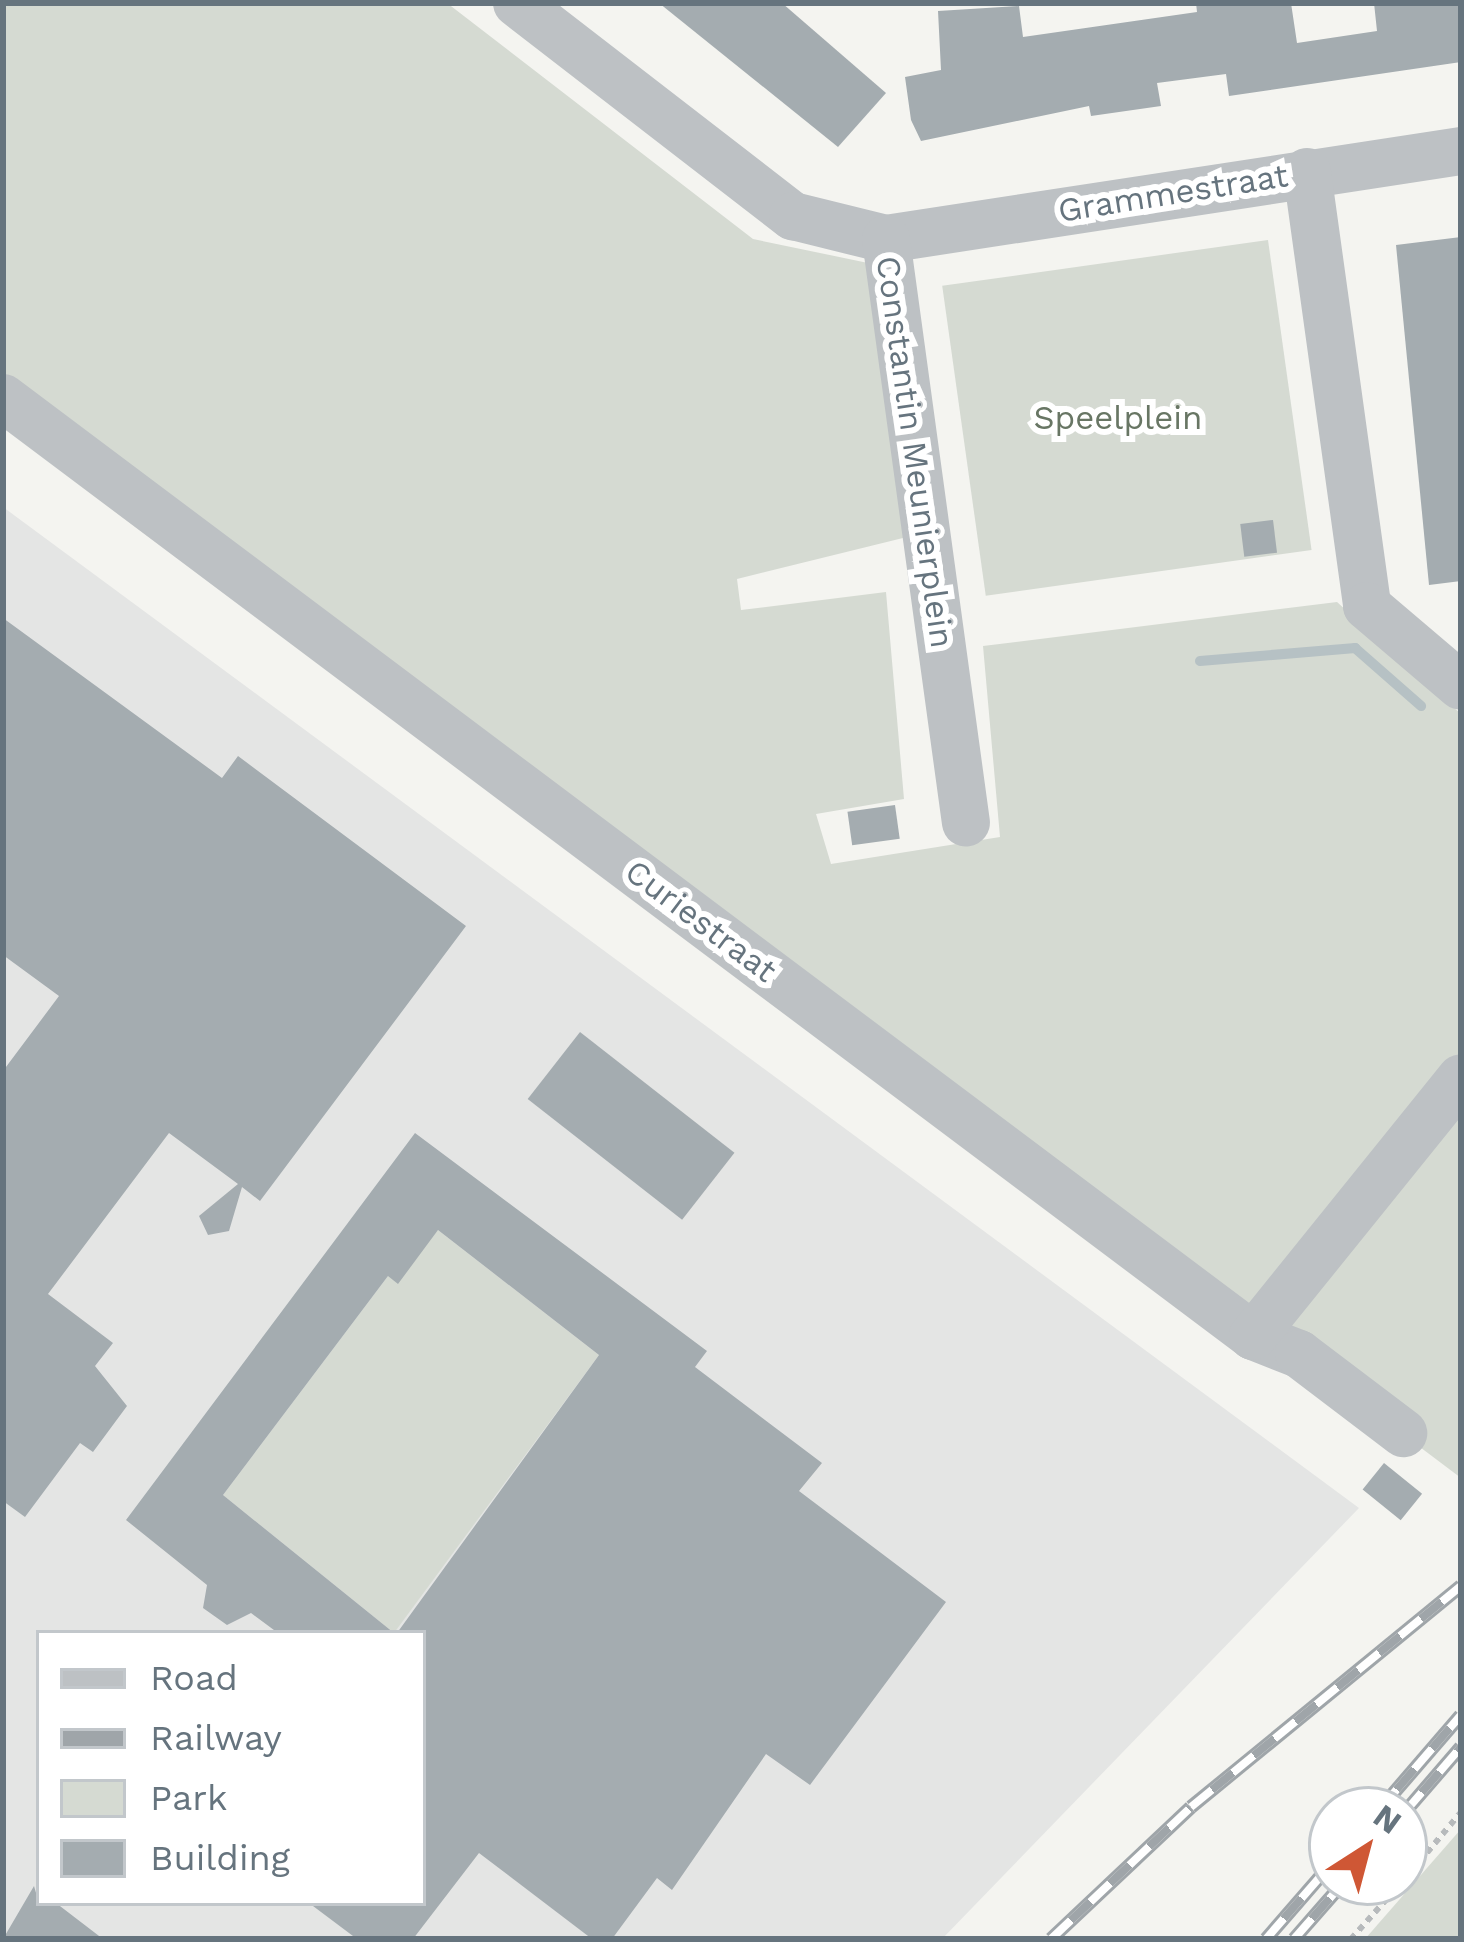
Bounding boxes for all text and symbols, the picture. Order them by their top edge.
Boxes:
street label: Grammestraat [1055,155,1291,231]
street label: Constantin Meunierplein [868,254,962,650]
park label: Speelplein [1034,398,1202,438]
street label: Curiestraat [618,851,784,991]
legend [36,1630,426,1906]
text: Road [150,1657,238,1699]
text: Railway [150,1717,282,1759]
text: Park [150,1777,227,1819]
north arrow [1308,1786,1428,1906]
text: N [1366,1796,1409,1842]
text: Building [150,1837,290,1879]

